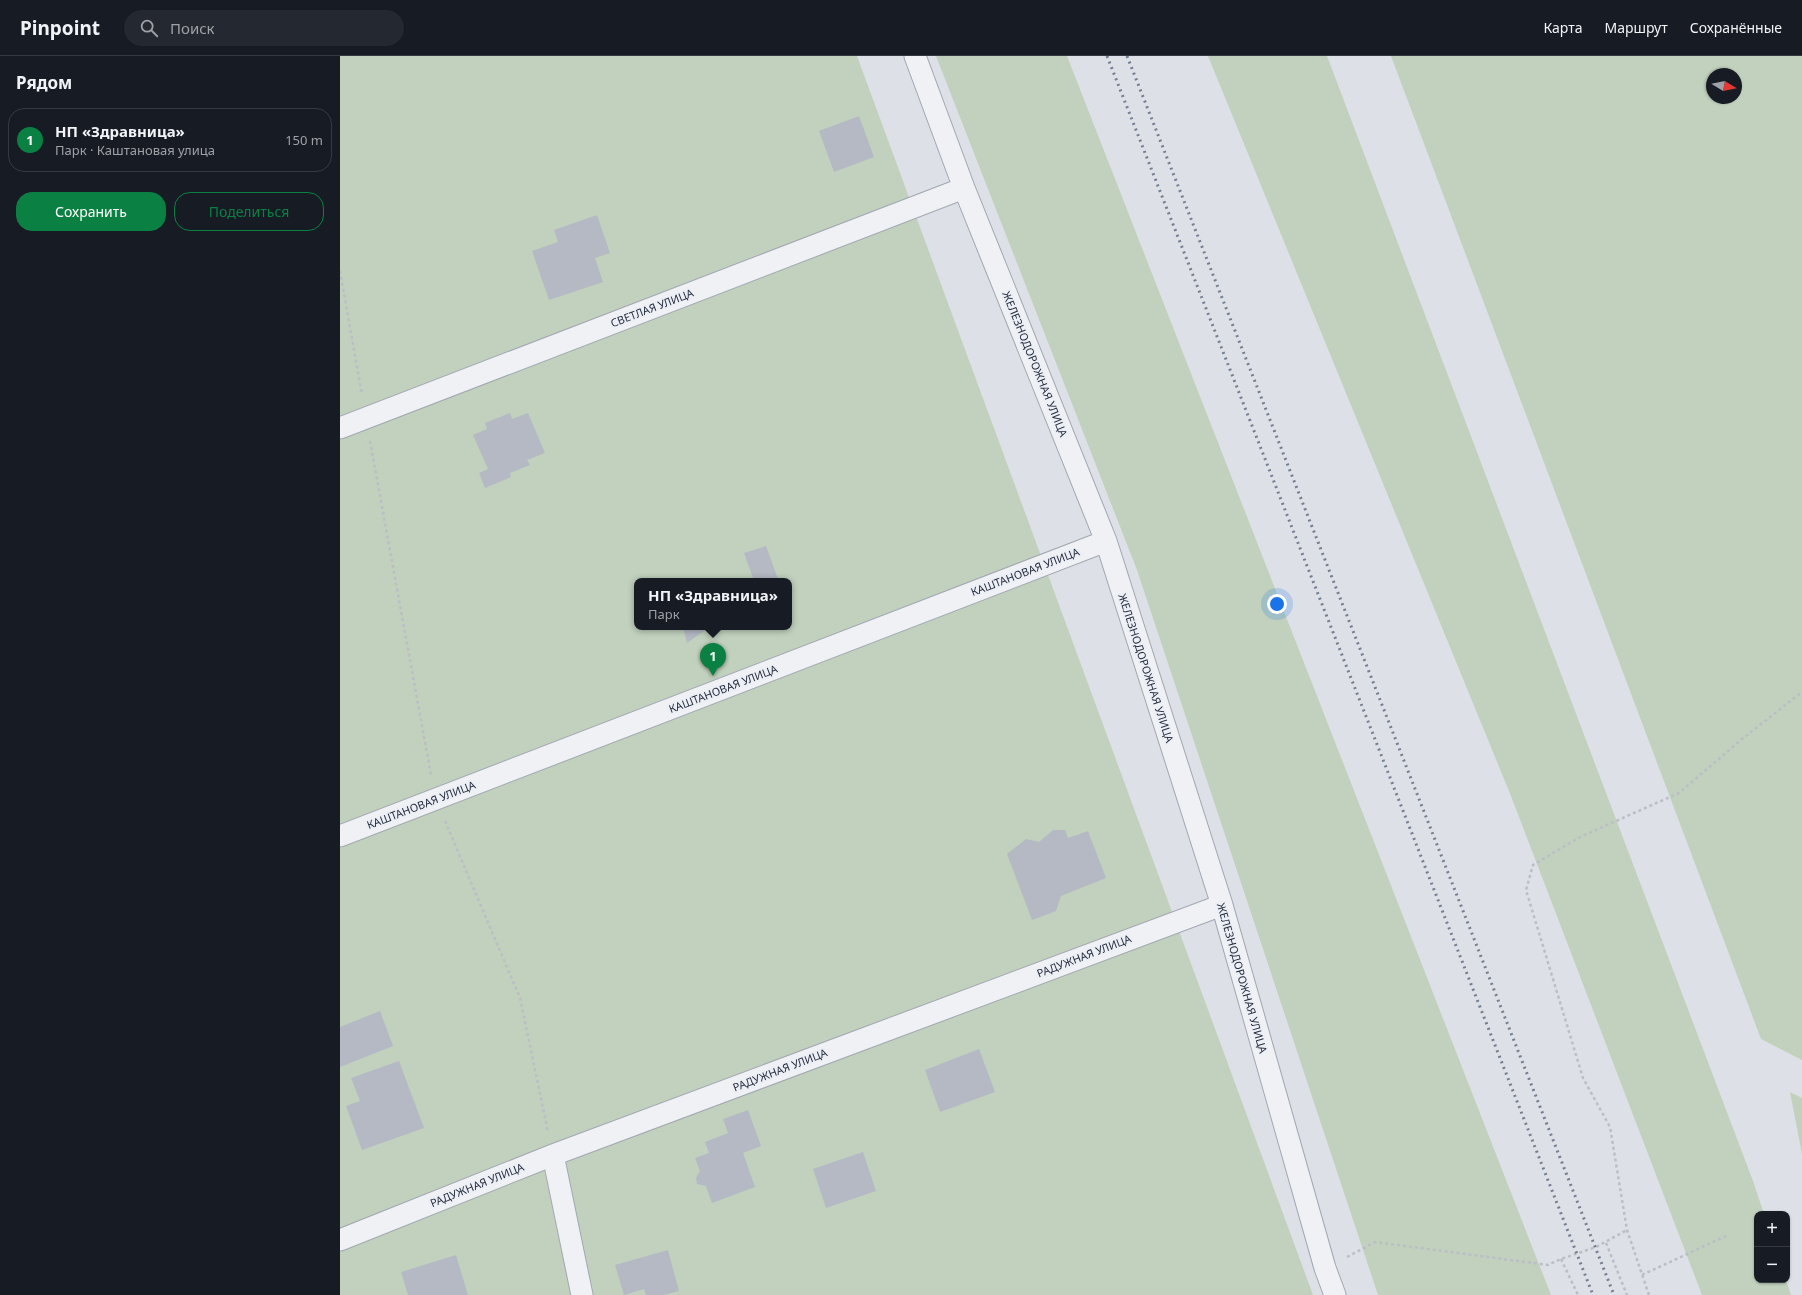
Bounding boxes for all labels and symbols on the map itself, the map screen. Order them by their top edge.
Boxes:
north arrow [1706,68,1742,104]
street label: СВЕТЛАЯ УЛИЦА [608,284,696,330]
street label: ЖЕЛЕЗНОДОРОЖНАЯ УЛИЦА [999,289,1072,440]
street label: КАШТАНОВАЯ УЛИЦА [968,544,1082,599]
street label: ЖЕЛЕЗНОДОРОЖНАЯ УЛИЦА [1115,591,1178,745]
your location [1267,594,1287,614]
pin: 1 [700,643,726,676]
street label: КАШТАНОВАЯ УЛИЦА [666,661,780,716]
street label: КАШТАНОВАЯ УЛИЦА [364,777,478,832]
street label: ЖЕЛЕЗНОДОРОЖНАЯ УЛИЦА [1214,901,1271,1056]
street label: РАДУЖНАЯ УЛИЦА [1035,930,1134,980]
street label: РАДУЖНАЯ УЛИЦА [731,1044,830,1094]
street label: РАДУЖНАЯ УЛИЦА [428,1159,527,1210]

